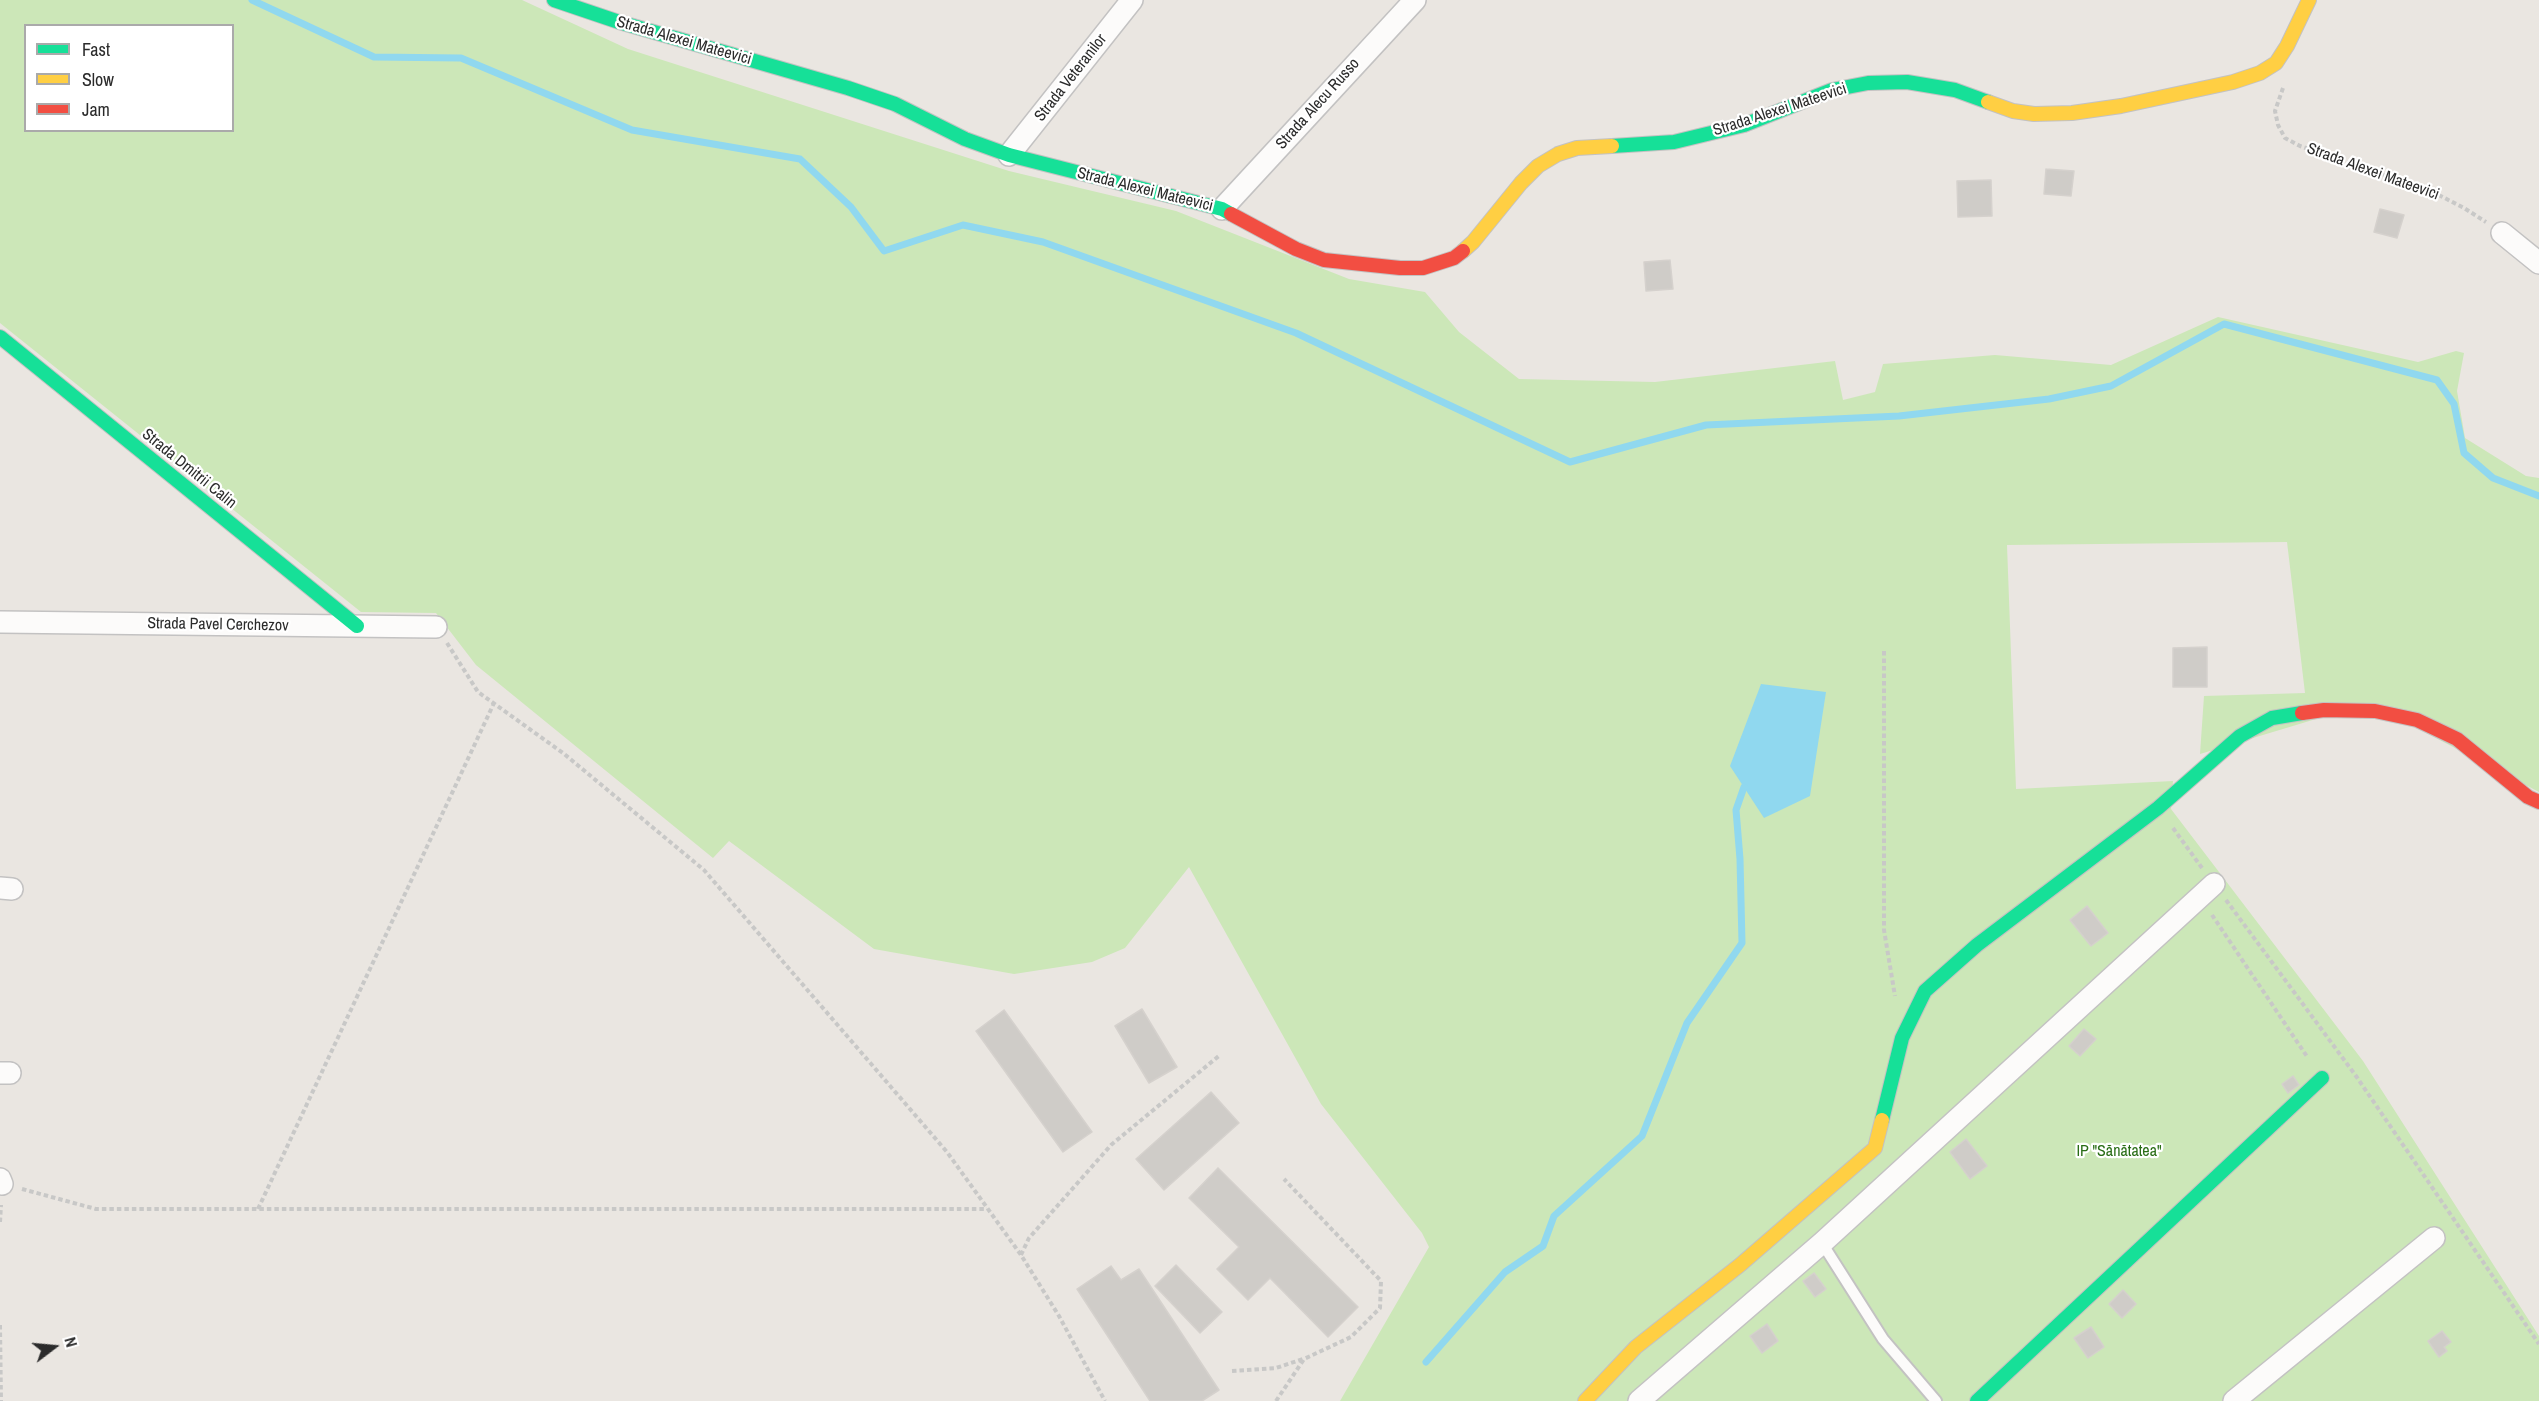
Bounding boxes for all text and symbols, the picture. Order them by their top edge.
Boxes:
street label: Strada Alexei Mateevici [614,13,754,69]
legend [24,24,234,132]
street label: Strada Veteranilor [1031,30,1111,126]
text: Fast [82,37,110,62]
street label: Strada Alecu Russo [1272,54,1364,154]
text: Slow [82,67,114,92]
street label: Strada Alexei Mateevici [1711,79,1849,141]
text: Jam [82,97,110,122]
street label: Strada Alexei Mateevici [2304,139,2442,205]
street label: Strada Alexei Mateevici [1075,164,1215,216]
street label: Strada Dmitrii Calin [138,425,240,513]
street label: Strada Pavel Cerchezov [147,614,289,636]
park label: IP "Sănătatea" [2076,1142,2162,1162]
north arrow [24,1317,84,1377]
text: N [59,1334,83,1350]

